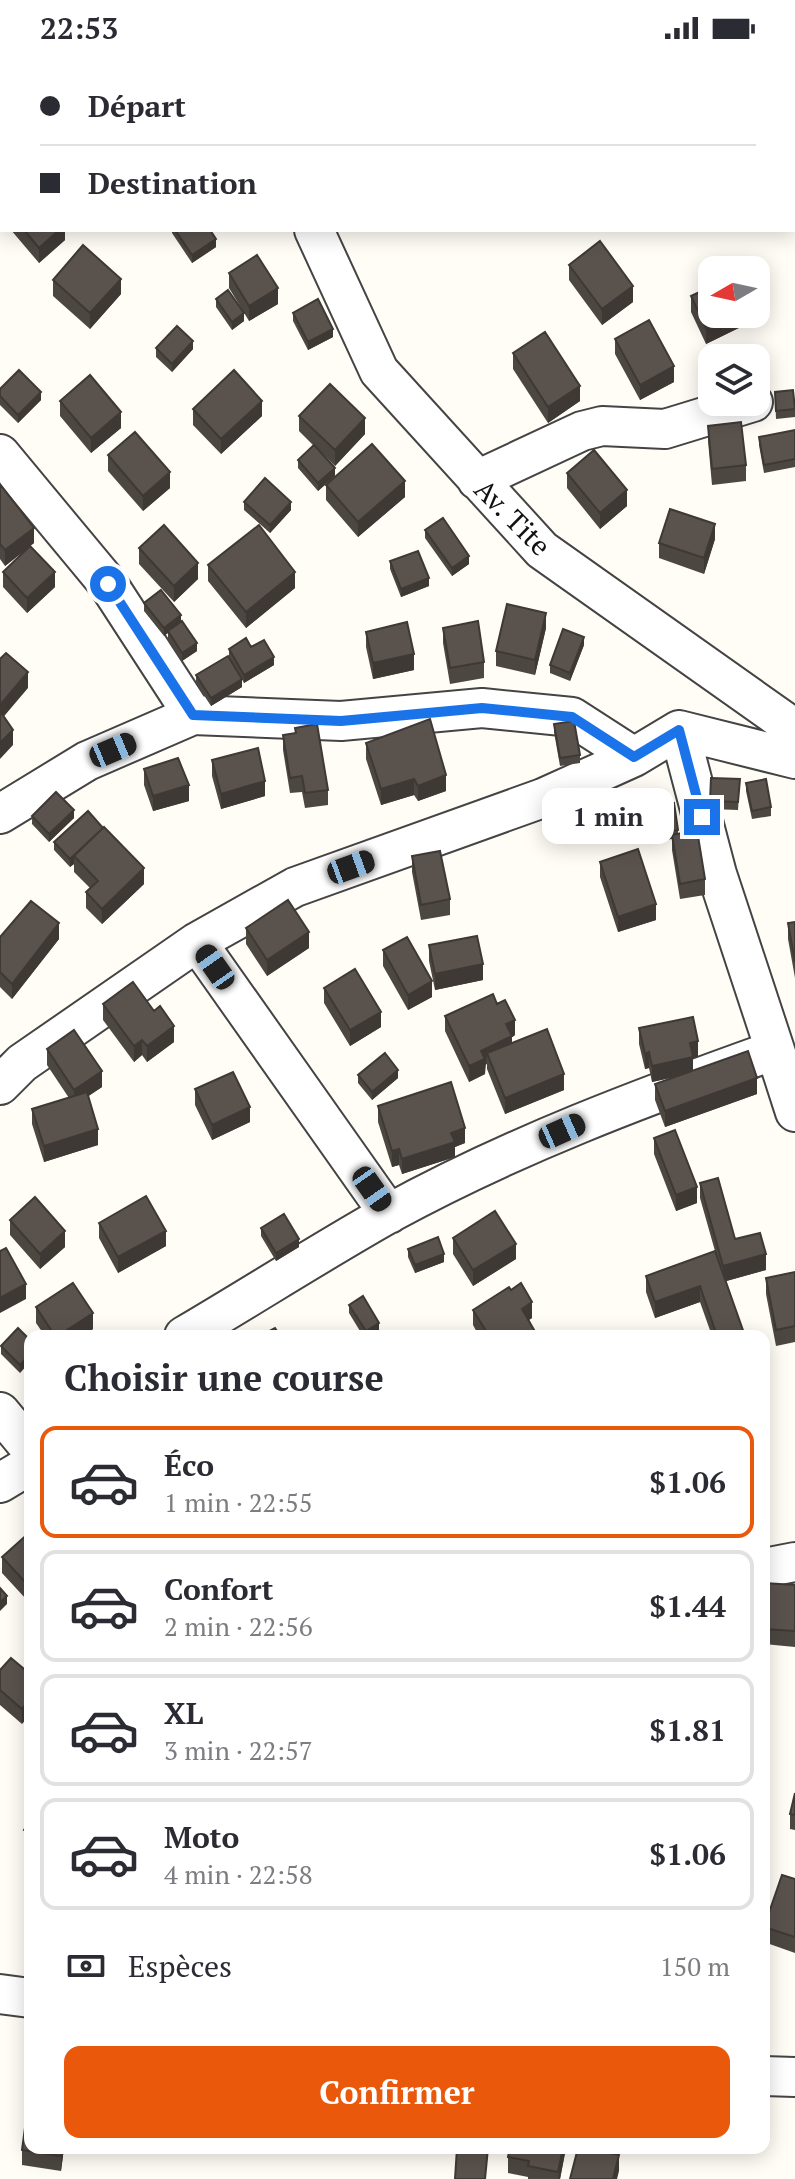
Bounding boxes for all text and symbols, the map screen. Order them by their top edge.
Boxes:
text: 22:53 [40,8,118,48]
text: Départ [88,86,186,126]
text: Destination [88,163,257,203]
north arrow [698,256,770,328]
map controls [698,256,770,416]
button: layers [698,344,770,416]
street label: Av. Tite [467,471,559,563]
route start [90,566,126,602]
car [86,730,140,770]
callout: 1 min [542,789,674,845]
text: 1 min [572,799,644,833]
route end [684,799,720,835]
car [324,848,378,886]
car [191,940,239,994]
car [535,1110,589,1152]
car [348,1162,396,1216]
text: Choisir une course [64,1354,384,1401]
text: Éco [164,1445,214,1485]
icon: car [68,1446,140,1518]
text: $1.06 [649,1462,726,1502]
text: 1 min · 22:55 [164,1485,313,1519]
text: Confort [164,1569,274,1609]
icon: car [68,1570,140,1642]
text: $1.44 [649,1586,726,1626]
text: 2 min · 22:56 [164,1609,313,1643]
text: XL [164,1693,203,1733]
icon: car [68,1694,140,1766]
text: $1.81 [649,1710,726,1750]
text: 3 min · 22:57 [164,1733,313,1767]
text: Moto [164,1817,239,1857]
icon: car [68,1818,140,1890]
text: $1.06 [649,1834,726,1874]
text: 4 min · 22:58 [164,1857,313,1891]
icon: cash [64,1944,108,1988]
text: Espèces [128,1946,232,1986]
text: 150 m [660,1949,730,1983]
button: Confirmer [64,2046,730,2138]

